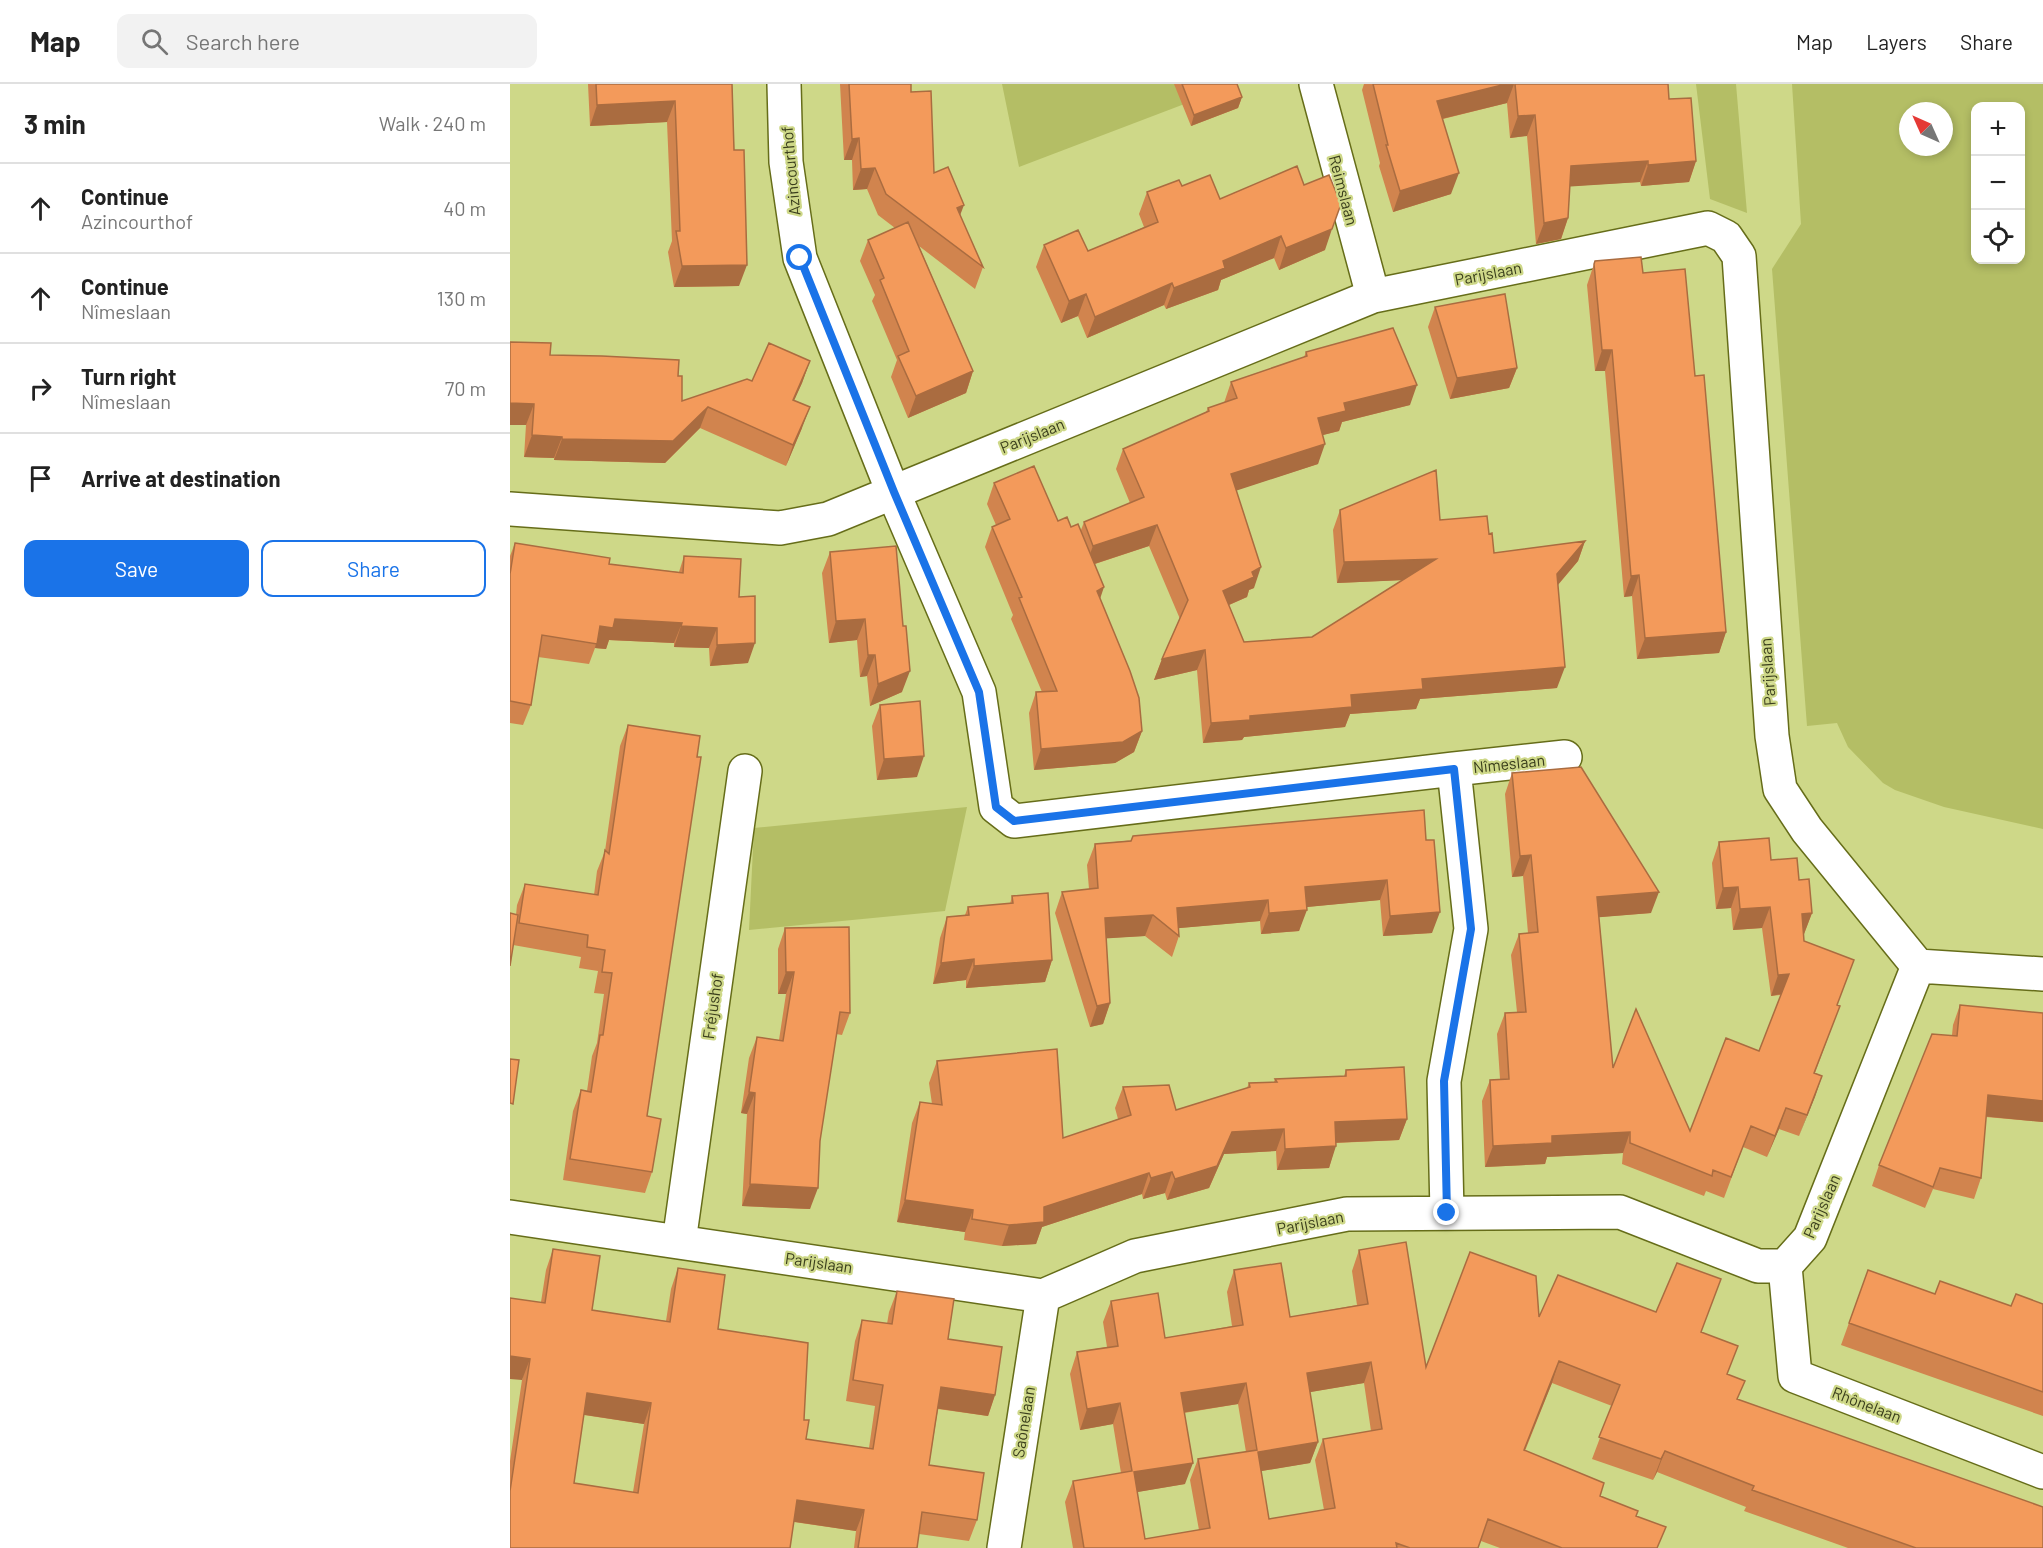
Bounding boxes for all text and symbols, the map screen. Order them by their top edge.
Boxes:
search box [117,14,537,68]
text: Map [30,24,81,58]
icon: search [138,25,171,58]
text: Search here [186,28,300,54]
text: Map [1796,29,1833,54]
text: Layers [1866,29,1927,54]
text: Share [1960,29,2013,54]
north arrow [1899,102,1953,156]
map controls [1971,102,2025,264]
button: + [1971,102,2025,156]
text: 3 min [24,108,86,139]
text: Walk · 240 m [379,111,486,135]
street label: Azincourthof [777,125,803,217]
street label: Reimslaan [1326,153,1362,227]
button: − [1971,156,2025,210]
text: Continue [81,183,169,209]
icon: ahead [24,192,57,225]
text: 40 m [443,196,486,220]
text: Azincourthof [81,209,193,233]
button: locate [1971,210,2025,264]
route start [786,244,812,270]
street label: Parijslaan [1453,257,1523,289]
text: Continue [81,273,169,299]
icon: ahead [24,282,57,315]
text: 130 m [437,286,486,310]
text: Nîmeslaan [81,299,171,323]
text: Turn right [81,363,176,389]
icon: right [24,372,57,405]
text: 70 m [445,376,486,400]
text: Nîmeslaan [81,389,171,413]
street label: Parijslaan [997,413,1067,457]
icon: arrive [24,462,57,495]
text: Arrive at destination [81,465,280,491]
button: Save [24,540,249,597]
button: Share [261,540,486,597]
street label: Parijslaan [1755,638,1779,706]
street label: Nîmeslaan [1472,750,1546,776]
street label: Fréjushof [698,972,726,1040]
street label: Parijslaan [1799,1171,1843,1241]
route end [1433,1199,1459,1225]
street label: Parijslaan [1275,1206,1345,1238]
street label: Parijslaan [784,1248,854,1276]
street label: Rhônelaan [1830,1382,1904,1426]
street label: Saônelaan [1008,1385,1038,1459]

